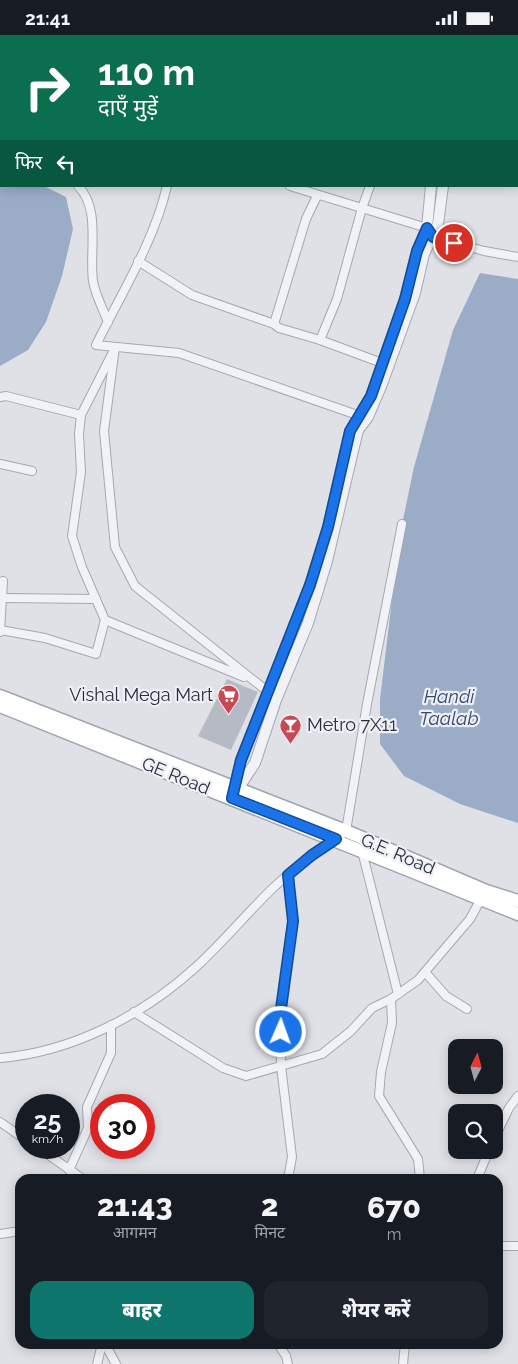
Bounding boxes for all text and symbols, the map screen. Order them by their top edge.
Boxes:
text: 21:41 [25,7,70,29]
text: 110 m [98,52,195,93]
icon: right [15,55,80,120]
text: दाएँ मुड़ें [98,94,158,120]
icon: left [52,150,80,178]
text: फिर [15,151,42,173]
pin [433,222,475,264]
icon: arrive [440,229,468,257]
supermarket icon: Vishal Mega Mart [217,683,241,714]
place label: Vishal Mega Mart [69,684,213,705]
water label: Handi Taalab [419,685,479,729]
bar icon: Metro 7X11 [279,713,303,744]
place label: Metro 7X11 [307,714,397,735]
street label: GE Road [139,752,213,799]
street label: G.E. Road [358,829,438,879]
position arrow [254,1005,306,1057]
north arrow [448,1039,502,1094]
map controls [448,1039,503,1159]
speed limit sign: 30 [90,1094,155,1159]
button: search [448,1104,503,1159]
text: 25 [34,1105,61,1135]
text: km/h [32,1132,63,1146]
text: 21:43 [97,1188,173,1223]
text: 2 [261,1188,279,1223]
text: 670 [367,1190,421,1225]
text: आगमन [113,1223,157,1242]
text: मिनट [254,1223,285,1242]
text: m [387,1225,401,1244]
button: बाहर [30,1281,254,1339]
button: शेयर करें [264,1281,488,1339]

